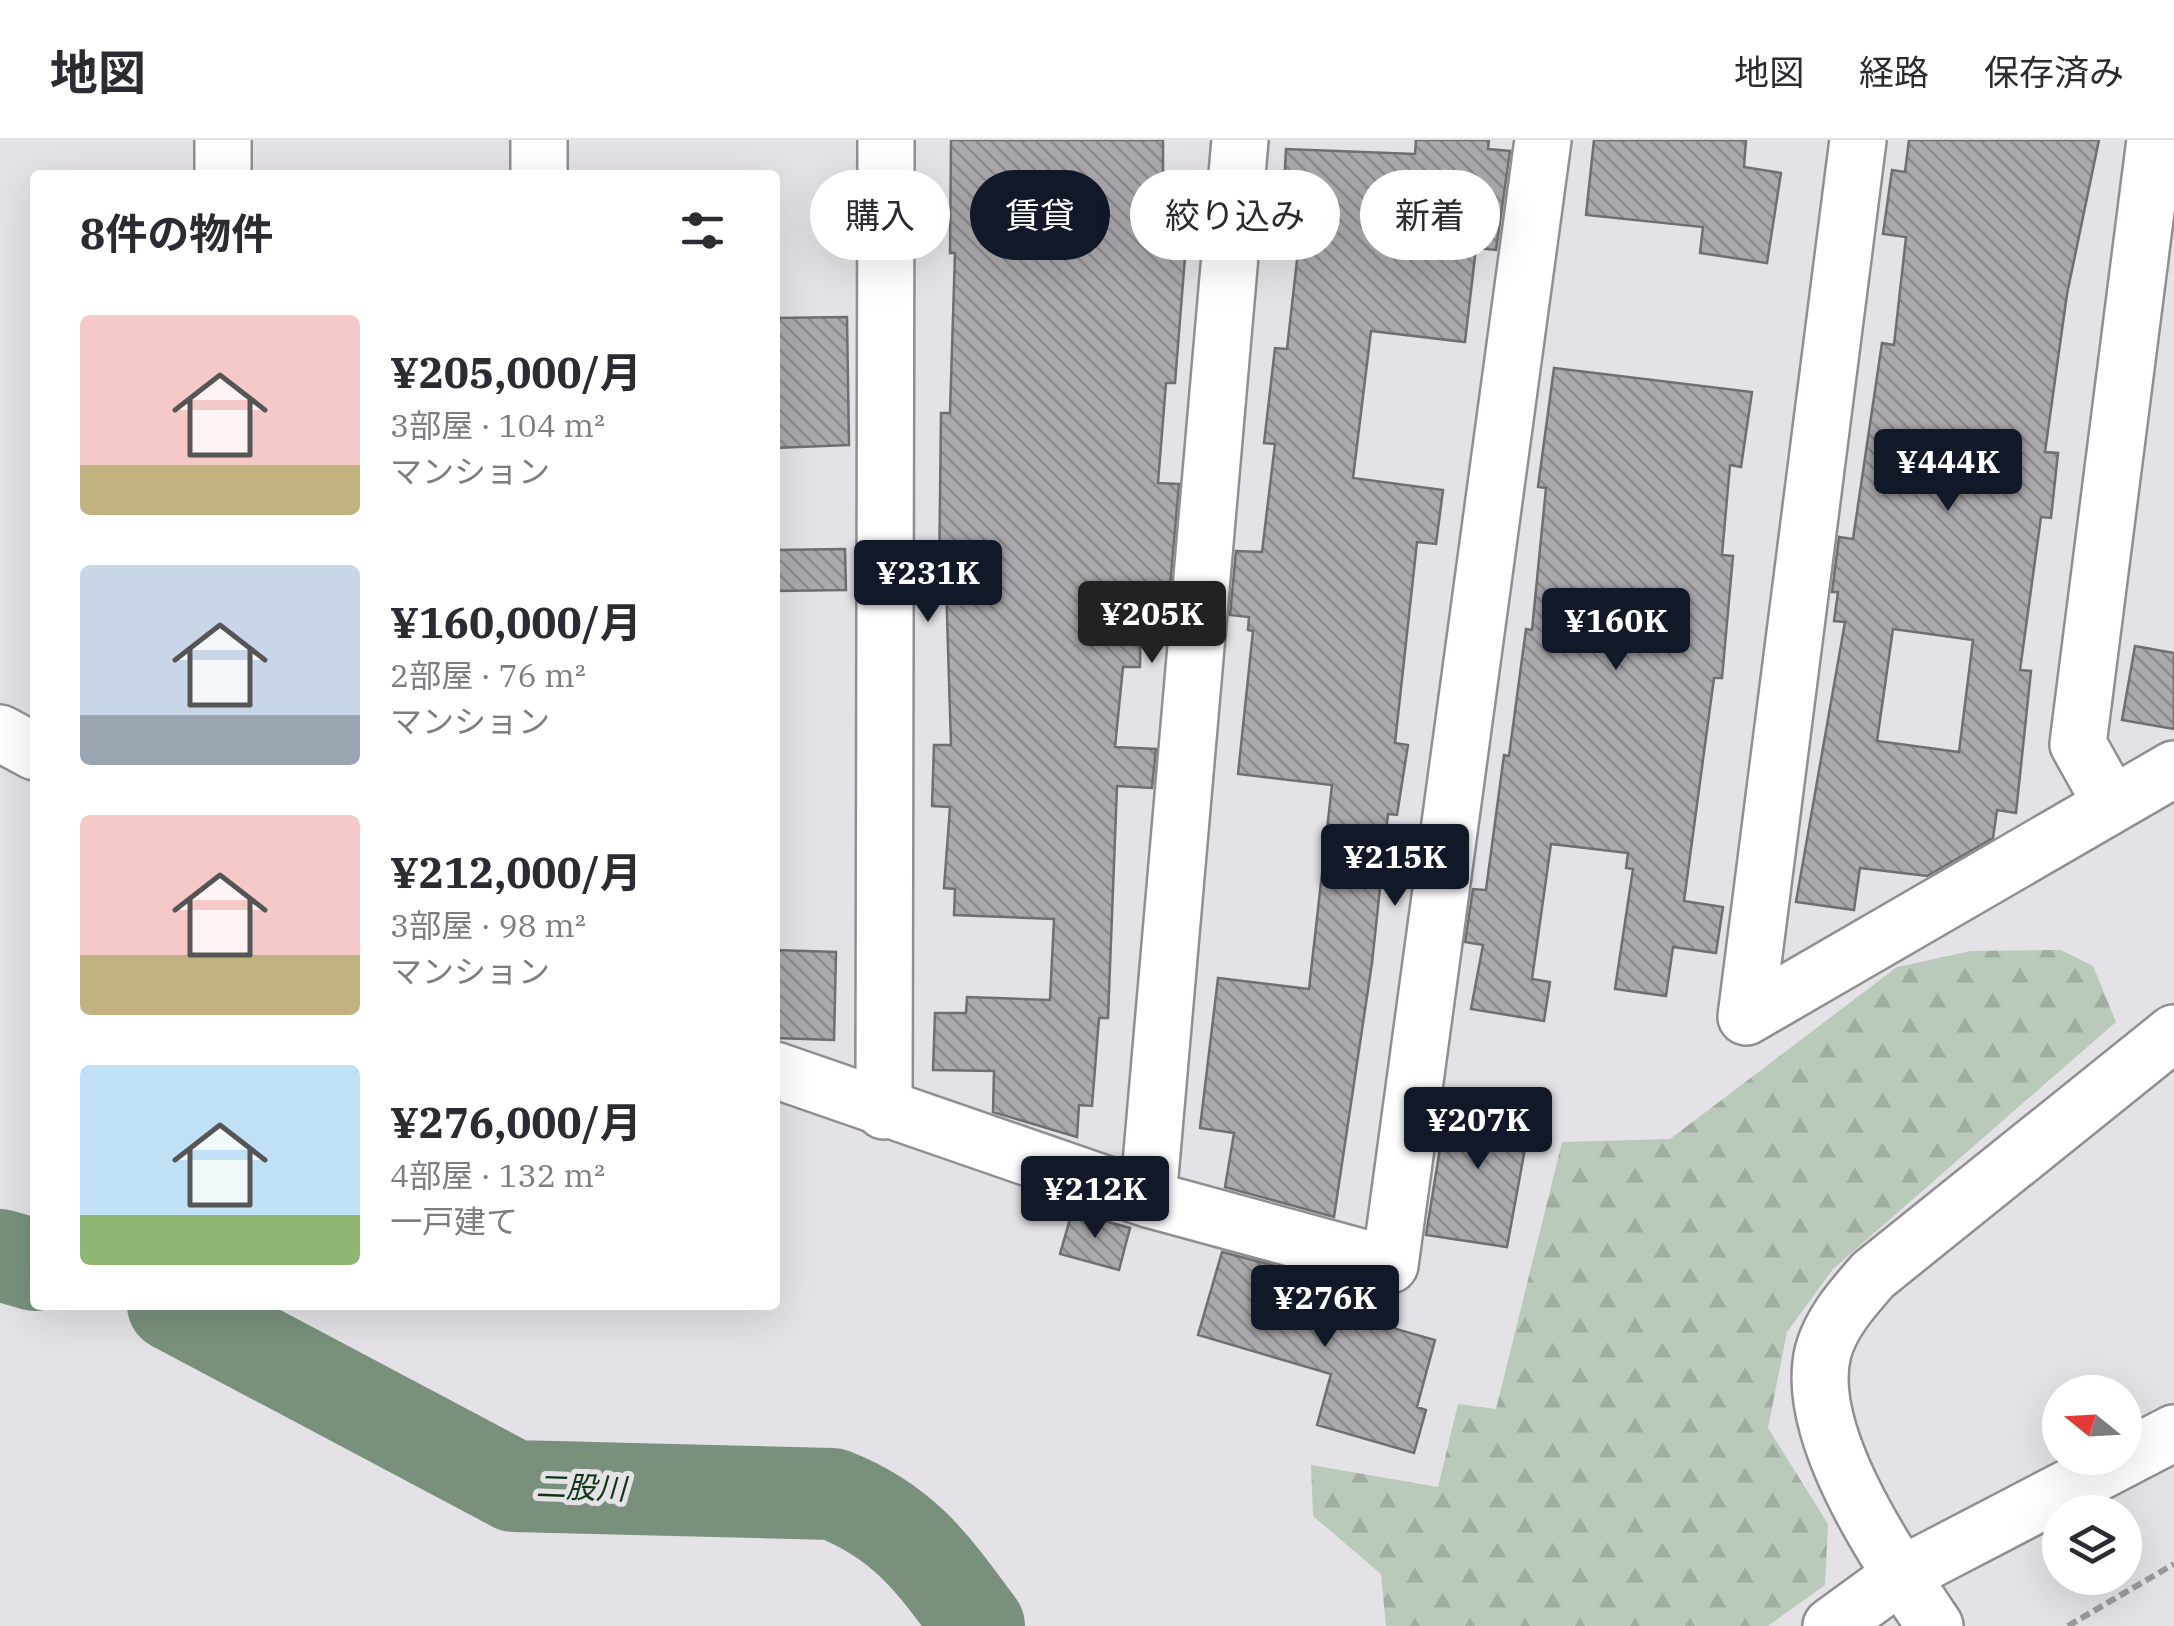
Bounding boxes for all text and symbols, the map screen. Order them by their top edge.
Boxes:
text: 地図 [50,41,146,103]
text: 地図 [1734,49,1804,95]
text: 経路 [1859,49,1929,95]
text: 保存済み [1984,49,2124,95]
chip: 購入 [810,170,950,260]
chip: 賃貸 [970,170,1110,260]
chip: 絞り込み [1130,170,1340,260]
chip: 新着 [1360,170,1500,260]
icon: filters [675,203,730,258]
text: 8件の物件 [80,206,273,261]
text: ¥205,000/月 [390,345,642,400]
icon: home [160,355,280,475]
text: 3部屋 · 104 m² [390,404,605,446]
pin: ¥444K [1878,429,2018,514]
text: ¥444K [1896,440,2000,482]
text: マンション [390,450,550,492]
pin: ¥231K [858,540,998,625]
text: ¥231K [876,551,980,593]
pin: ¥205K [1082,581,1222,666]
pin: ¥160K [1546,588,1686,673]
text: ¥205K [1100,592,1204,634]
text: ¥160,000/月 [390,595,642,650]
text: ¥160K [1564,599,1668,641]
icon: home [160,605,280,725]
text: 2部屋 · 76 m² [390,654,586,696]
text: マンション [390,700,550,742]
pin: ¥215K [1325,824,1465,909]
text: ¥215K [1343,835,1447,877]
text: ¥212,000/月 [390,845,642,900]
icon: home [160,855,280,975]
text: 3部屋 · 98 m² [390,904,586,946]
text: マンション [390,950,550,992]
pin: ¥207K [1408,1087,1548,1172]
text: ¥276,000/月 [390,1095,642,1150]
text: ¥207K [1426,1098,1530,1140]
icon: home [160,1105,280,1225]
text: 4部屋 · 132 m² [390,1154,605,1196]
pin: ¥212K [1025,1156,1165,1241]
text: ¥212K [1043,1167,1147,1209]
text: 一戸建て [390,1200,518,1242]
pin: ¥276K [1255,1265,1395,1350]
text: ¥276K [1273,1276,1377,1318]
north arrow [2042,1375,2142,1475]
map controls [2042,1375,2142,1595]
water label: 二股川 [535,1465,630,1508]
button: layers [2042,1495,2142,1595]

